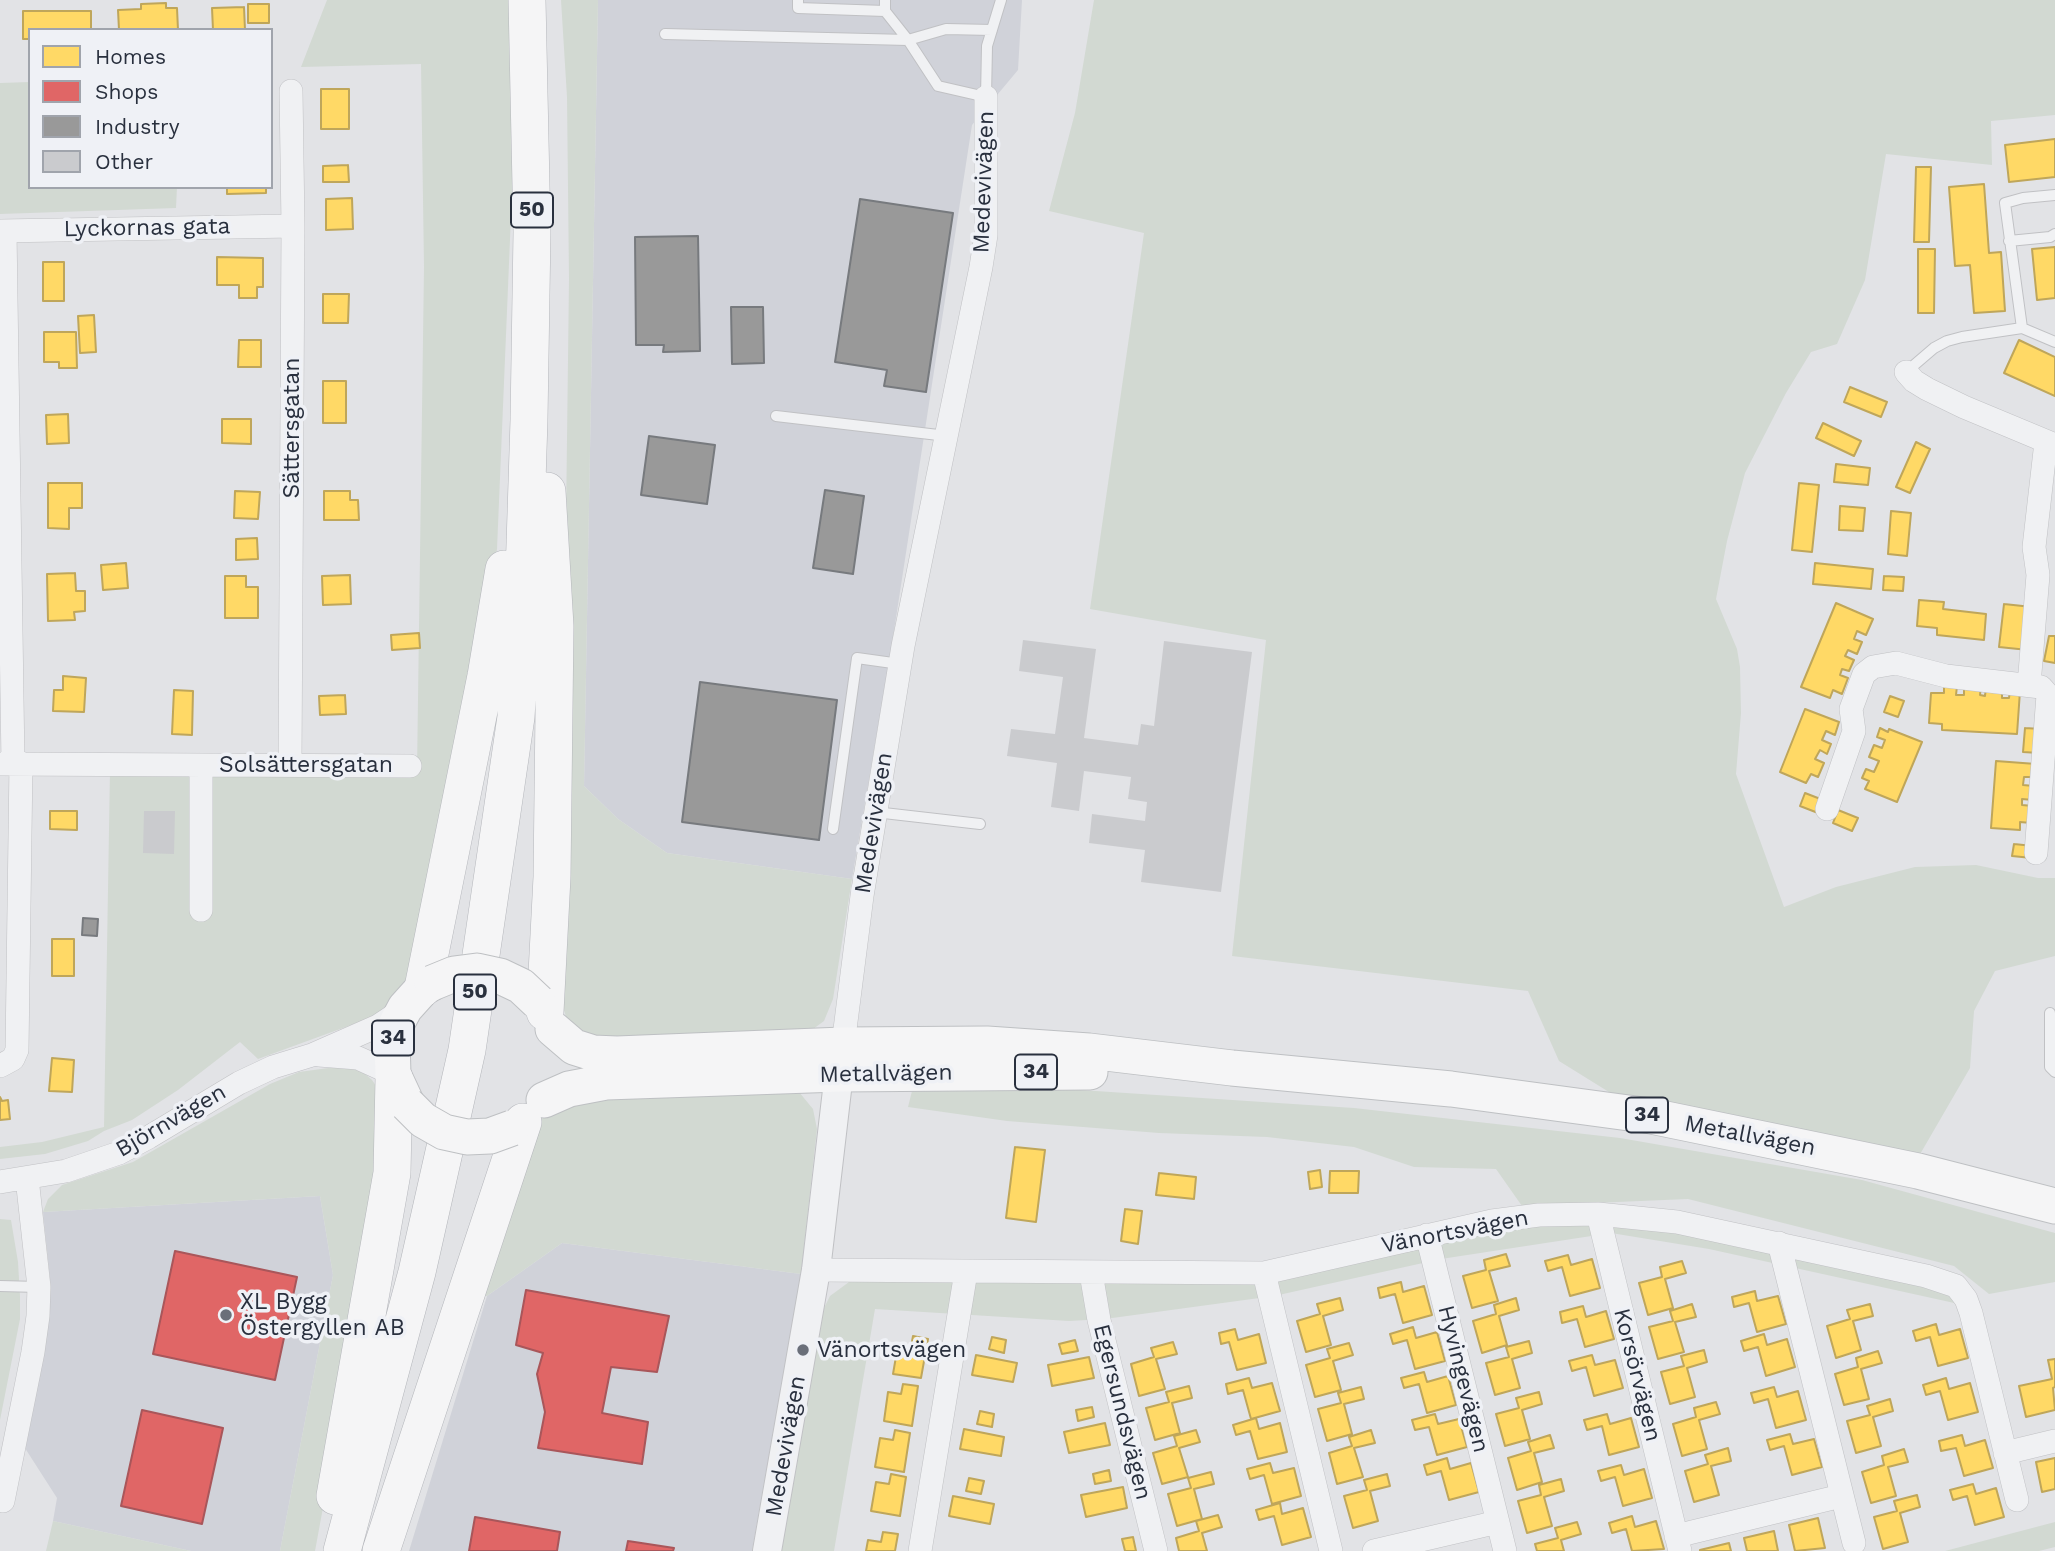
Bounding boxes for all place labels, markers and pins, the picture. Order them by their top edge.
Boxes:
place label: XL Bygg Östergyllen AB [240,1288,405,1342]
marker: XL Bygg Östergyllen AB [218,1307,234,1323]
place label: Vänortsvägen [817,1336,966,1364]
marker: Vänortsvägen [795,1342,811,1358]

